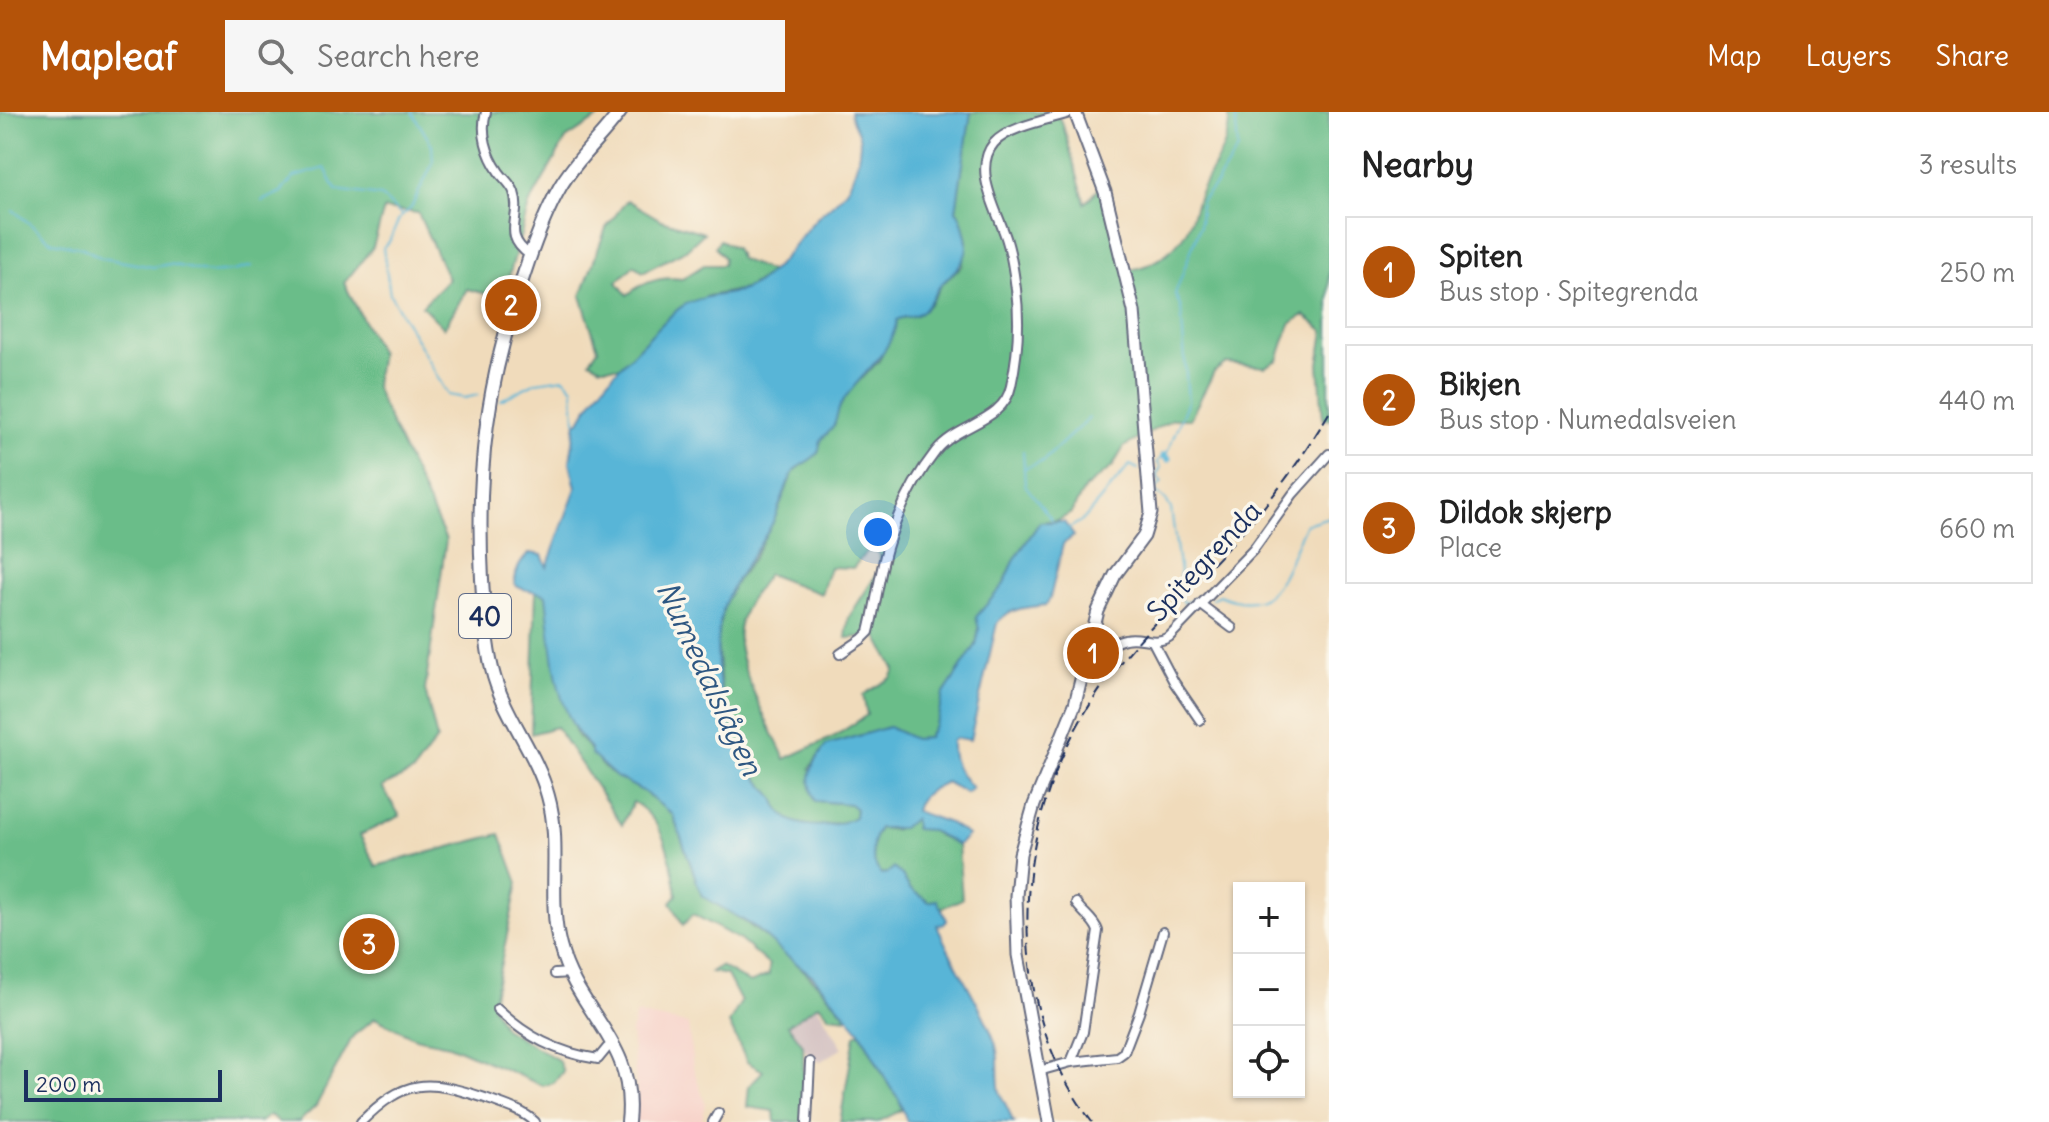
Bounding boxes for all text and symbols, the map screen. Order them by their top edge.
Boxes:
search box [225,20,785,92]
text: Mapleaf [40,33,177,80]
icon: search [253,34,297,78]
text: Search here [317,37,480,75]
text: Map [1707,38,1762,74]
text: Layers [1806,38,1892,74]
text: Share [1936,38,2009,74]
text: Nearby [1361,143,1474,186]
text: 3 results [1919,148,2017,181]
text: Spiten [1439,237,1523,275]
text: 1 [1384,256,1394,289]
text: 250 m [1940,256,2015,289]
pin: 2 [485,275,537,335]
text: Bus stop · Spitegrenda [1439,275,1699,308]
text: Bikjen [1439,365,1521,403]
text: 2 [1382,384,1396,417]
text: 440 m [1939,384,2015,417]
text: Bus stop · Numedalsveien [1439,403,1737,436]
street label: Spitegrenda [1139,493,1269,629]
text: Dildok skjerp [1439,493,1612,531]
your location [858,512,898,552]
text: 3 [1382,512,1396,545]
text: 660 m [1939,512,2015,545]
text: Place [1439,531,1502,564]
water label: Numedalslågen [648,575,772,782]
road number: 40 [459,594,511,638]
pin: 1 [1067,623,1119,683]
map controls [1233,882,1305,1098]
button: + [1233,882,1305,954]
pin: 3 [343,914,395,974]
button: − [1233,954,1305,1026]
button: locate [1233,1026,1305,1098]
scale bar [24,1066,222,1102]
text: 200 m [36,1070,102,1098]

